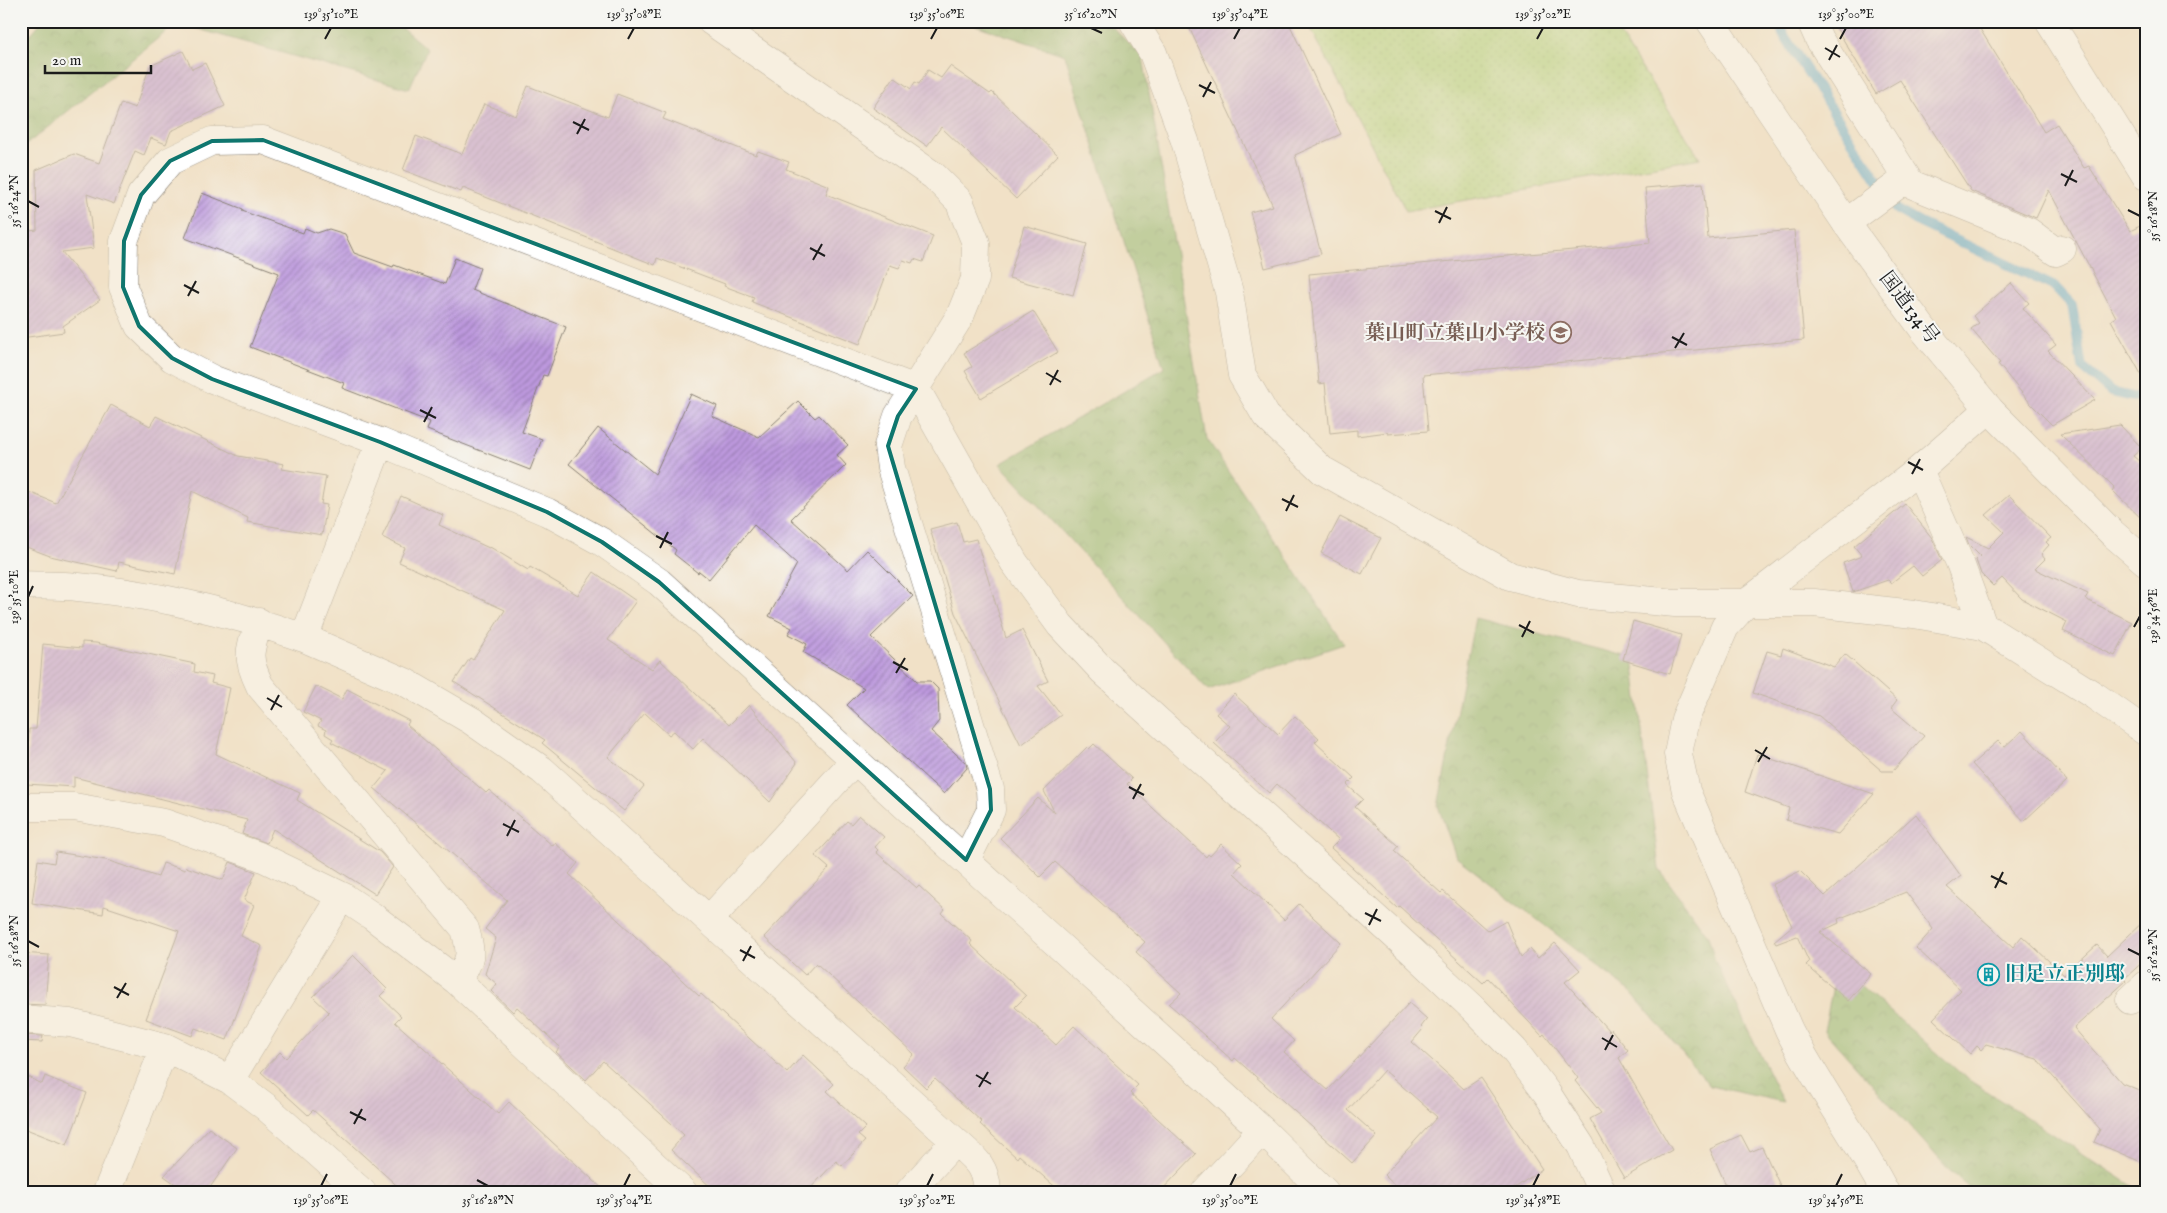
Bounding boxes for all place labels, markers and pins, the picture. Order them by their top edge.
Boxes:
place label: 葉山町立葉山小学校 [1365,321,1545,346]
school or university icon: 葉山町立葉山小学校 [1549,321,1573,345]
building icon: 旧足立正別邸 [1977,962,2001,986]
place label: 旧足立正別邸 [2005,962,2125,987]

